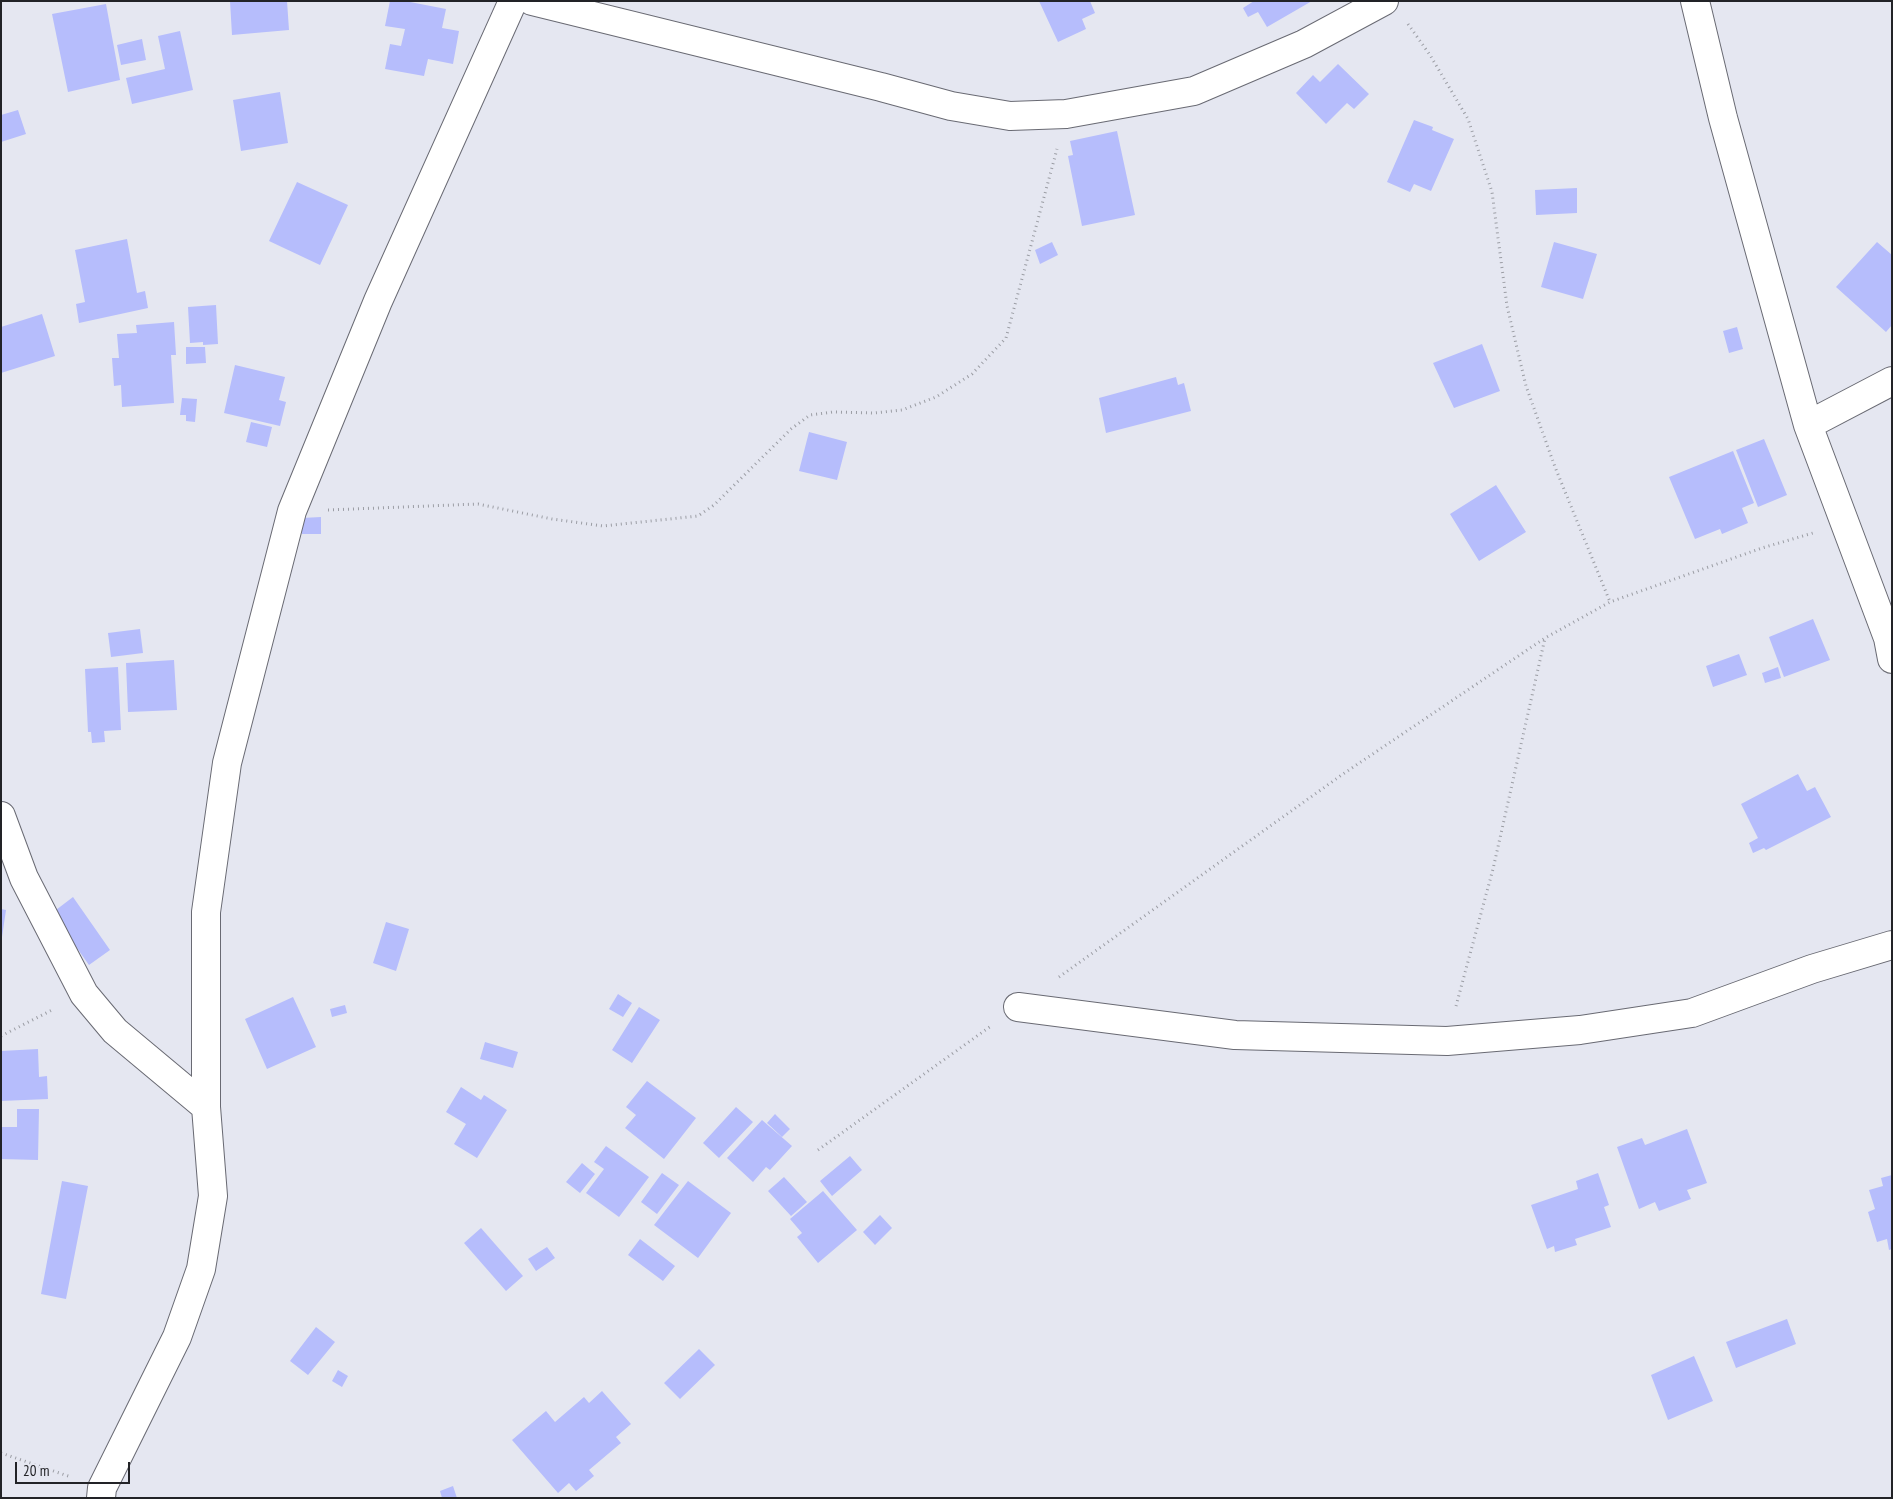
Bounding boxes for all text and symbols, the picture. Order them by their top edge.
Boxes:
scale bar [18,1452,132,1484]
text: 20 m [23,1461,49,1480]

